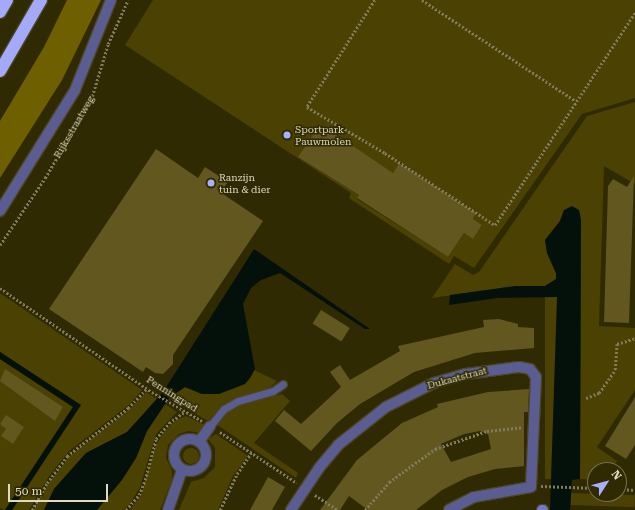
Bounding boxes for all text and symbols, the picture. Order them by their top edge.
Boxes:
street label: Rijksstraatweg [51,94,97,160]
place label: Sportpark Pauwmolen [295,123,351,146]
marker: Sportpark Pauwmolen [282,130,292,140]
place label: Ranzijn tuin & dier [219,171,270,194]
marker: Ranzijn tuin & dier [206,178,216,188]
street label: Dukaatstraat [426,364,488,392]
street label: Penningpad [144,374,200,414]
north arrow [587,462,627,502]
text: N [609,468,624,482]
scale bar [10,476,110,502]
text: 50 m [15,484,42,498]

